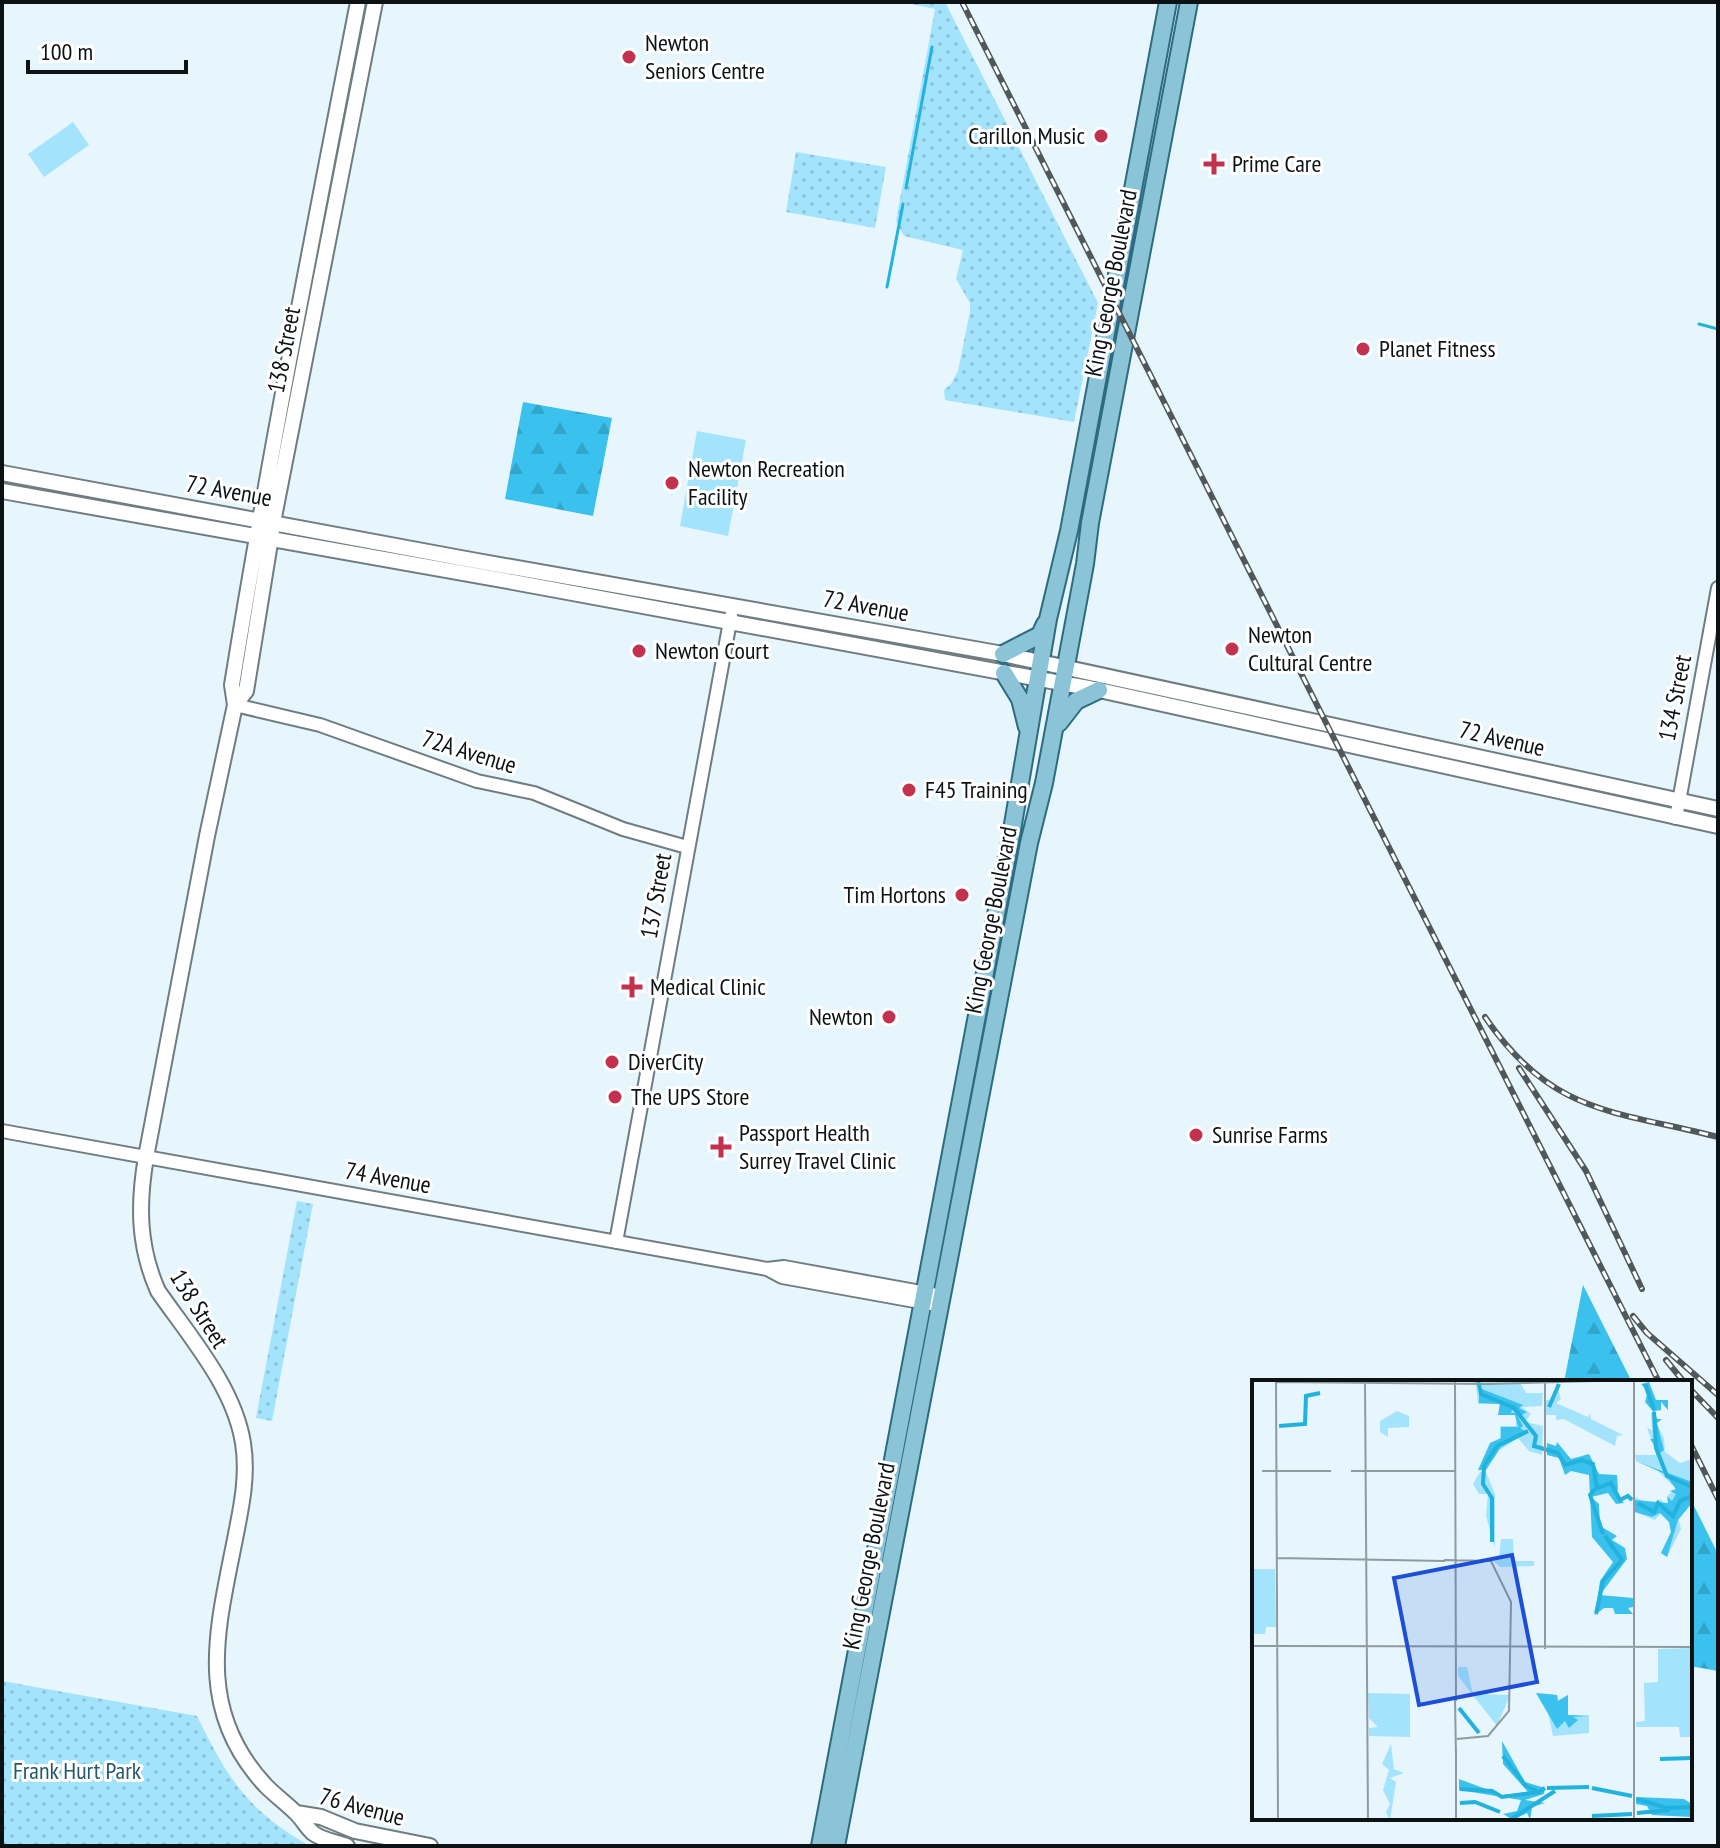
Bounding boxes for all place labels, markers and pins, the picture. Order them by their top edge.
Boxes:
place label: Newton Seniors Centre [645,27,765,86]
marker: Newton Seniors Centre [620,48,638,66]
place label: Carillon Music [968,120,1085,151]
marker: Carillon Music [1092,127,1110,145]
place label: Prime Care [1232,148,1321,179]
marker: Prime Care [1203,153,1225,175]
place label: Planet Fitness [1379,333,1496,364]
marker: Planet Fitness [1354,340,1372,358]
place label: Newton Recreation Facility [688,453,845,512]
marker: Newton Recreation Facility [663,474,681,492]
place label: Newton Cultural Centre [1248,619,1372,678]
place label: Newton Court [655,635,769,666]
marker: Newton Cultural Centre [1223,640,1241,658]
marker: Newton Court [630,642,648,660]
place label: F45 Training [925,774,1028,805]
marker: F45 Training [900,781,918,799]
place label: Tim Hortons [844,879,946,910]
marker: Tim Hortons [953,886,971,904]
place label: Medical Clinic [650,971,766,1002]
marker: Medical Clinic [621,976,643,998]
place label: Newton [809,1001,873,1032]
marker: Newton [880,1008,898,1026]
place label: DiverCity [628,1046,703,1077]
marker: DiverCity [603,1053,621,1071]
place label: The UPS Store [631,1081,750,1112]
marker: The UPS Store [606,1088,624,1106]
place label: Passport Health Surrey Travel Clinic [739,1117,896,1176]
place label: Sunrise Farms [1212,1119,1328,1150]
marker: Sunrise Farms [1187,1126,1205,1144]
marker: Passport Health Surrey Travel Clinic [710,1136,732,1158]

